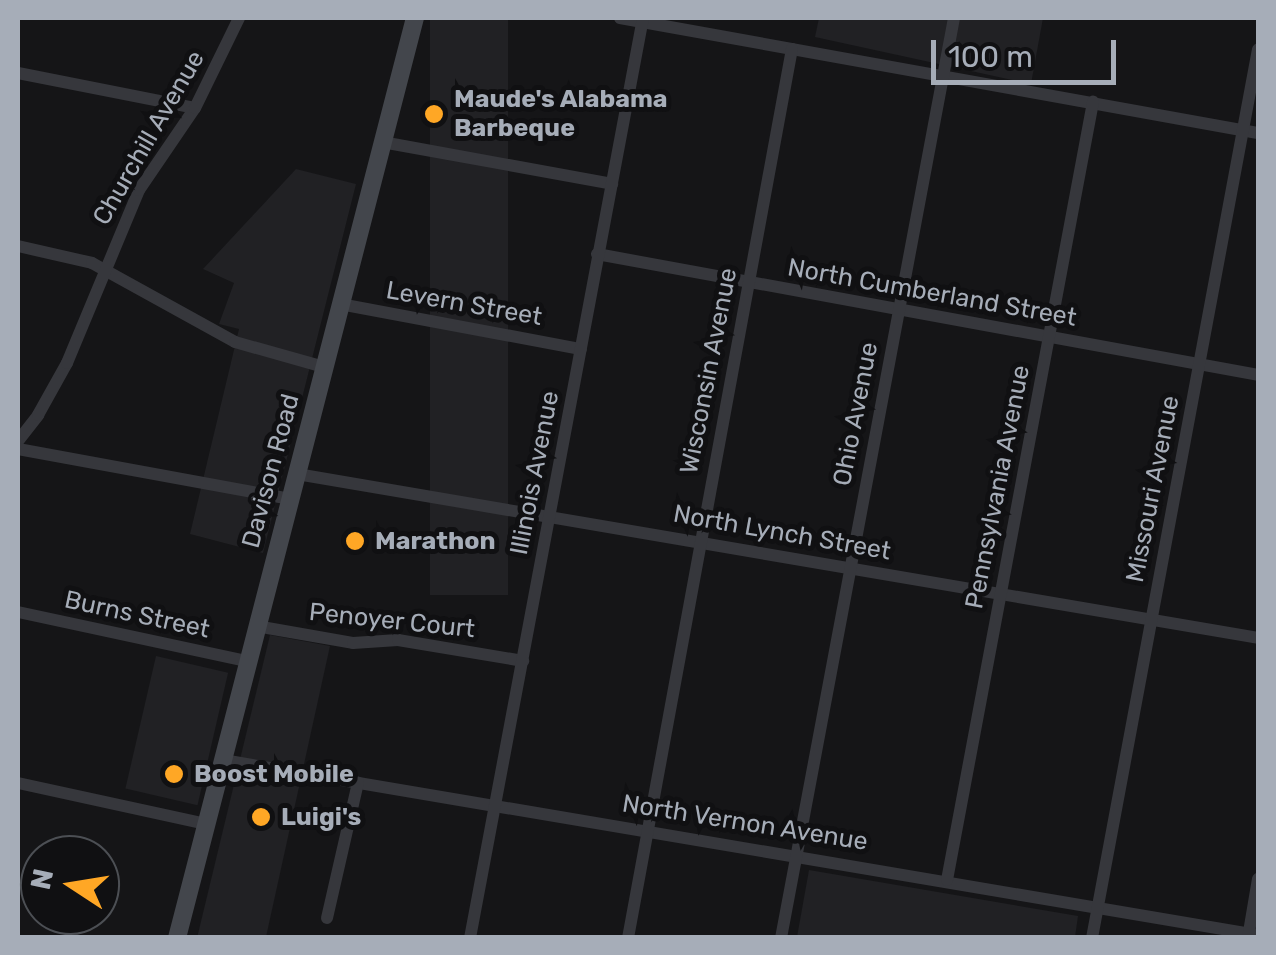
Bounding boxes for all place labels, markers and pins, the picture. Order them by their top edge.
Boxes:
place label: Maude's Alabama Barbeque [454,85,668,144]
marker: Maude's Alabama Barbeque [423,103,445,125]
place label: Marathon [375,526,495,556]
marker: Marathon [344,530,366,552]
place label: Boost Mobile [194,759,354,789]
marker: Boost Mobile [163,763,185,785]
place label: Luigi's [281,802,361,832]
marker: Luigi's [250,806,272,828]

